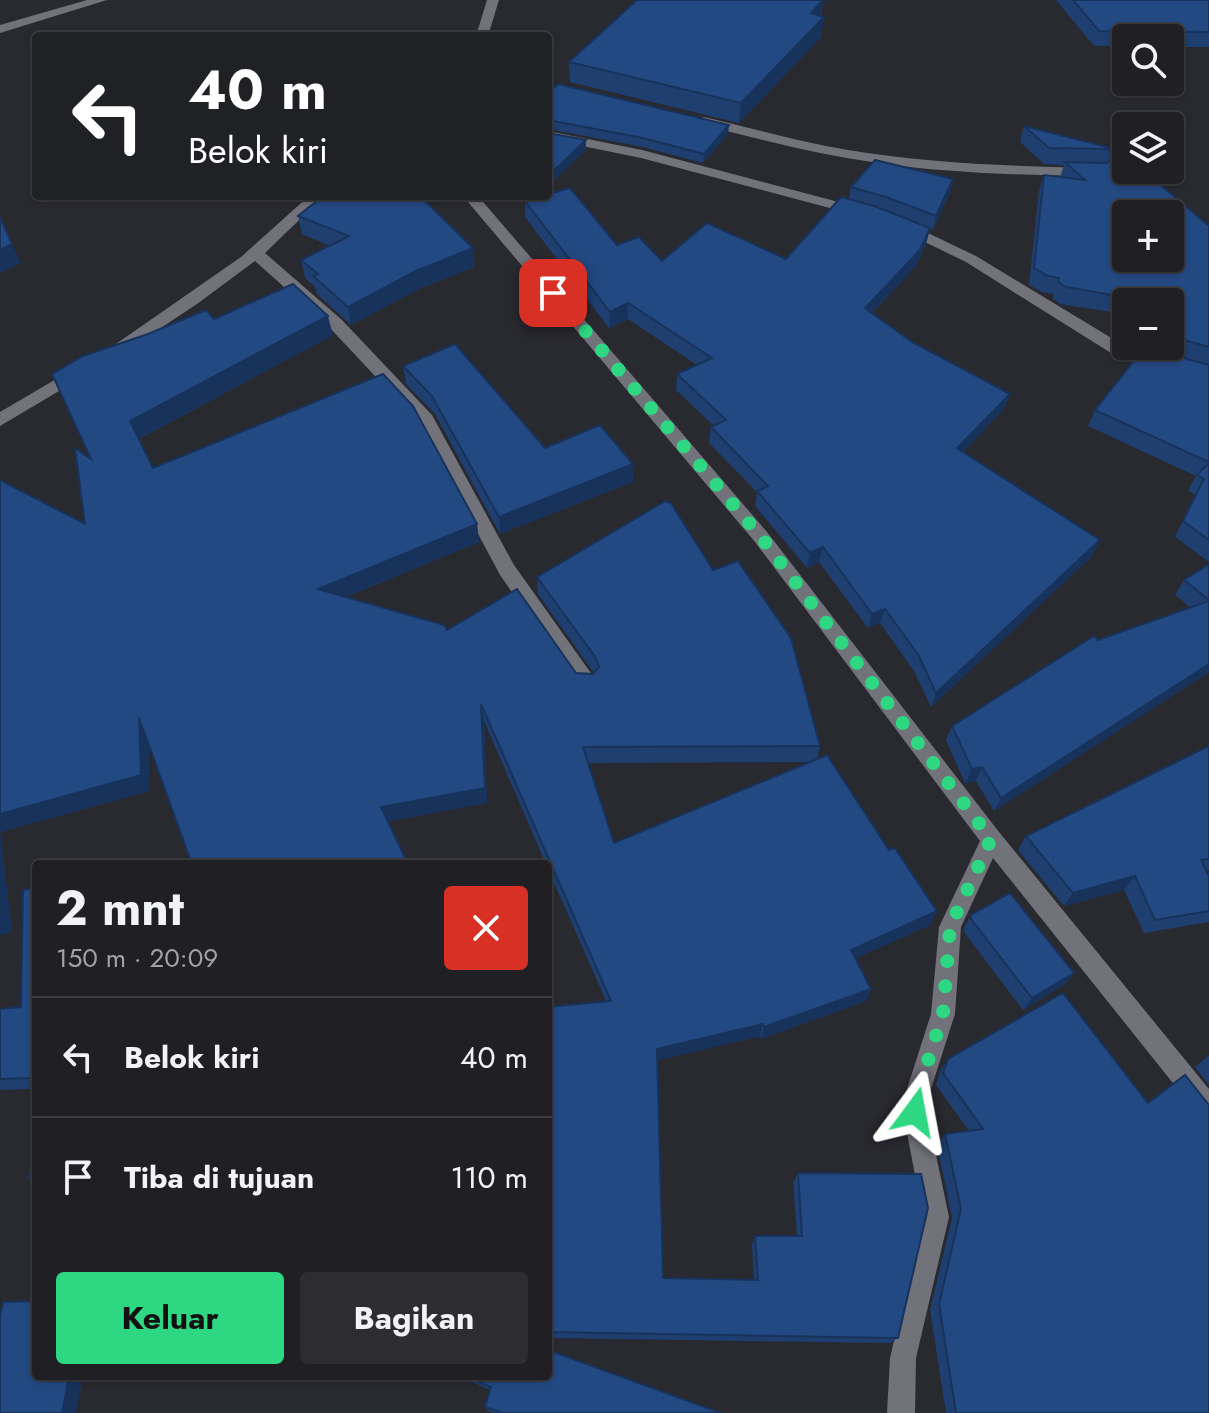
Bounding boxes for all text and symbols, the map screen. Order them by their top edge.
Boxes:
map controls [1112,24,1184,360]
button: search [1112,24,1184,96]
text: 40 m [188,49,327,130]
icon: left [56,64,160,168]
button: layers [1112,112,1184,184]
text: Belok kiri [188,124,328,176]
button: + [1112,200,1184,272]
pin [519,259,587,327]
icon: arrive [531,271,575,315]
button: − [1112,288,1184,360]
text: 2 mnt [56,874,184,943]
button: close [444,886,528,970]
text: 150 m · 20:09 [56,939,218,977]
icon: left [56,1035,100,1079]
text: Belok kiri [124,1036,259,1079]
text: 40 m [460,1036,528,1079]
position arrow [873,1070,957,1154]
icon: arrive [56,1155,100,1199]
text: Tiba di tujuan [124,1156,314,1199]
text: 110 m [451,1156,528,1199]
button: Keluar [56,1272,284,1364]
button: Bagikan [300,1272,528,1364]

